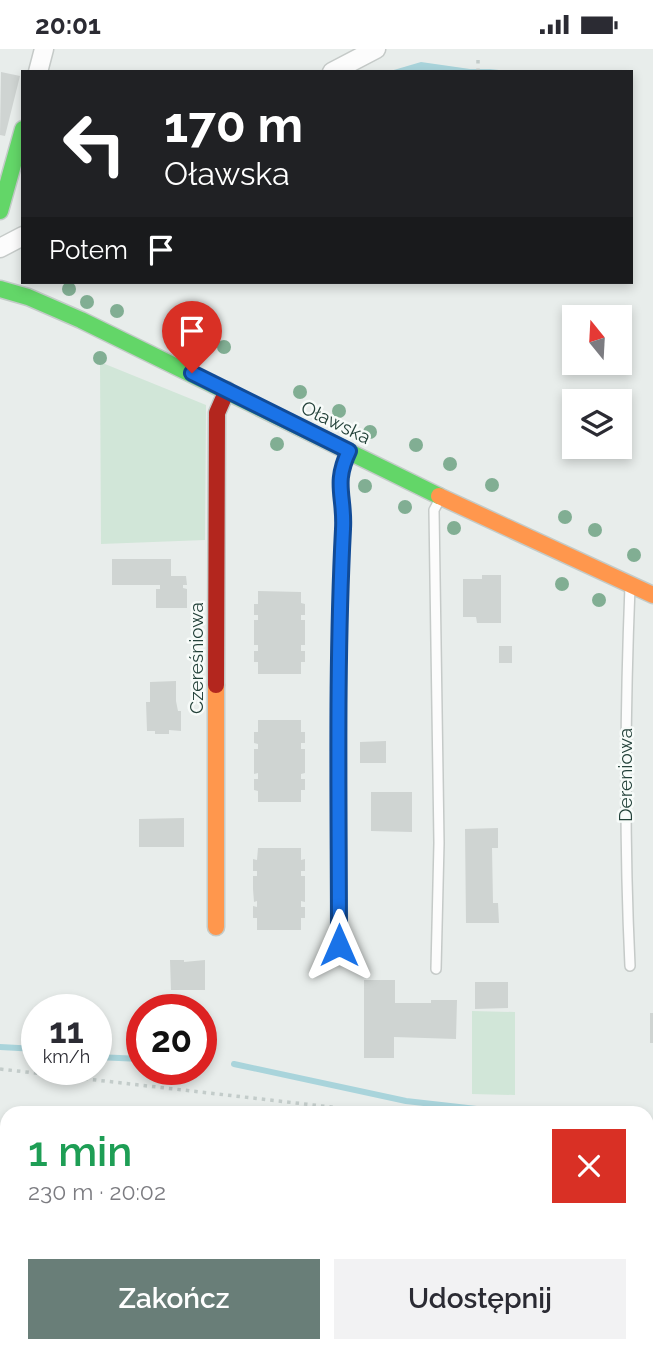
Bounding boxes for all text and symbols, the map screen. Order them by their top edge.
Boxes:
text: 20:01 [35,10,101,40]
text: 170 m [164,96,303,153]
icon: left [49,98,140,189]
text: Oławska [164,155,290,192]
icon: arrive [142,231,180,269]
text: Potem [49,235,128,265]
pin [162,301,222,373]
north arrow [562,305,632,375]
map controls [562,305,632,459]
icon: arrive [173,312,211,350]
button: layers [562,389,632,459]
street label: Oławska [298,396,374,448]
street label: Czereśniowa [185,602,207,714]
street label: Dereniowa [614,728,636,822]
position arrow [302,908,376,982]
speed limit sign: 20 [126,994,217,1085]
text: 11 [49,1010,84,1051]
text: km/h [43,1046,90,1067]
text: 1 min [28,1127,132,1176]
button: close [552,1129,626,1203]
text: 230 m · 20:02 [28,1178,166,1205]
button: Zakończ [28,1259,320,1339]
button: Udostępnij [334,1259,626,1339]

